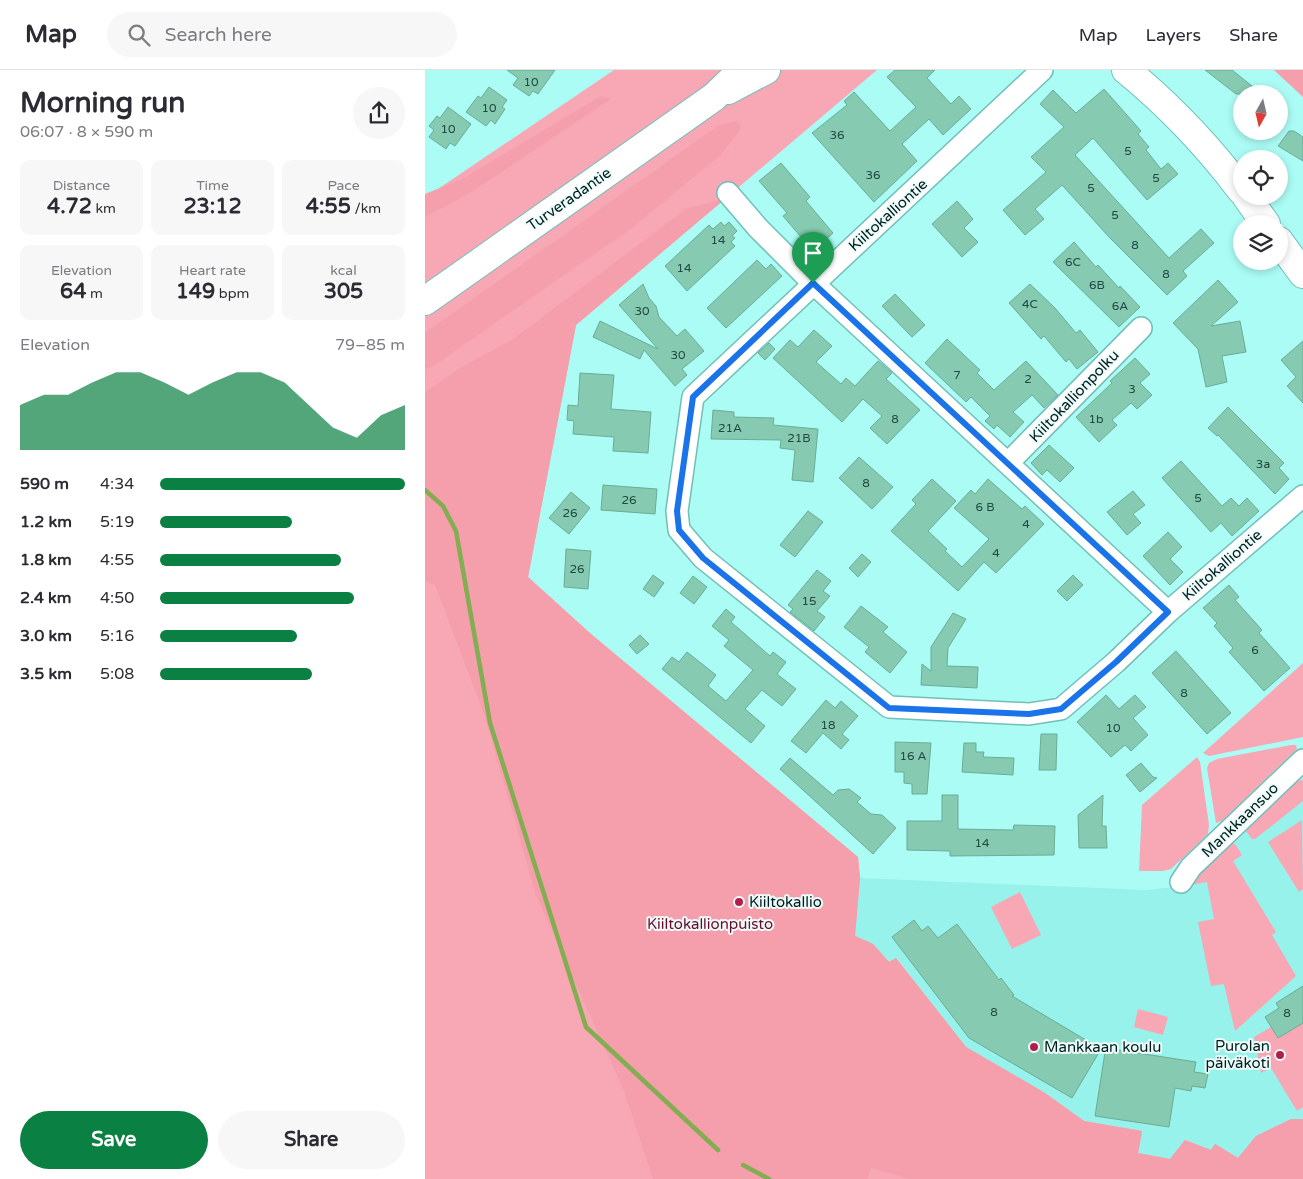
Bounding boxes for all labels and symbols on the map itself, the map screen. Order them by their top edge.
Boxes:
house number: 10 [523,75,539,89]
north arrow [1233,85,1287,140]
house number: 10 [481,101,497,115]
house number: 10 [440,122,456,136]
house number: 36 [829,128,845,142]
house number: 5 [1124,144,1132,158]
street label: Turveradantie [524,163,614,235]
house number: 36 [865,168,881,182]
house number: 5 [1152,171,1160,185]
street label: Kiiltokalliontie [845,175,931,255]
house number: 5 [1087,181,1095,195]
house number: 5 [1111,208,1119,222]
pin [792,232,834,283]
house number: 14 [710,233,726,247]
house number: 8 [1131,238,1139,252]
house number: 6C [1065,255,1081,269]
house number: 14 [676,261,692,275]
house number: 8 [1162,267,1170,281]
house number: 6B [1089,278,1105,292]
house number: 4C [1022,297,1038,311]
house number: 6A [1112,299,1128,313]
house number: 30 [634,304,650,318]
street label: Kiiltokallionpolku [1025,346,1123,446]
house number: 30 [670,348,686,362]
house number: 7 [953,368,961,382]
house number: 2 [1024,372,1032,386]
house number: 3 [1128,382,1136,396]
house number: 8 [891,412,899,426]
house number: 1b [1088,412,1104,426]
house number: 21A [718,421,742,435]
house number: 21B [787,431,811,445]
house number: 3a [1256,457,1270,471]
house number: 8 [862,476,870,490]
house number: 5 [1194,491,1202,505]
house number: 26 [621,493,637,507]
house number: 6 B [976,500,994,514]
house number: 26 [562,506,578,520]
house number: 4 [1022,517,1030,531]
street label: Kiiltokalliontie [1178,526,1266,604]
house number: 4 [992,546,1000,560]
house number: 26 [569,562,585,576]
house number: 15 [801,594,817,608]
house number: 6 [1251,643,1259,657]
house number: 8 [1180,686,1188,700]
house number: 18 [820,718,836,732]
house number: 10 [1105,721,1121,735]
house number: 16 A [899,749,927,763]
street label: Mankkaansuo [1198,779,1282,861]
house number: 14 [974,836,990,850]
place label: Kiiltokallio [749,893,822,911]
marker: Kiiltokallio [733,896,745,908]
park label: Kiiltokallionpuisto [647,915,773,933]
house number: 8 [990,1005,998,1019]
house number: 8 [1283,1006,1291,1020]
place label: Purolan päiväkoti [1206,1037,1270,1072]
place label: Mankkaan koulu [1044,1038,1161,1056]
marker: Mankkaan koulu [1028,1041,1040,1053]
marker: Purolan päiväkoti [1274,1049,1286,1061]

